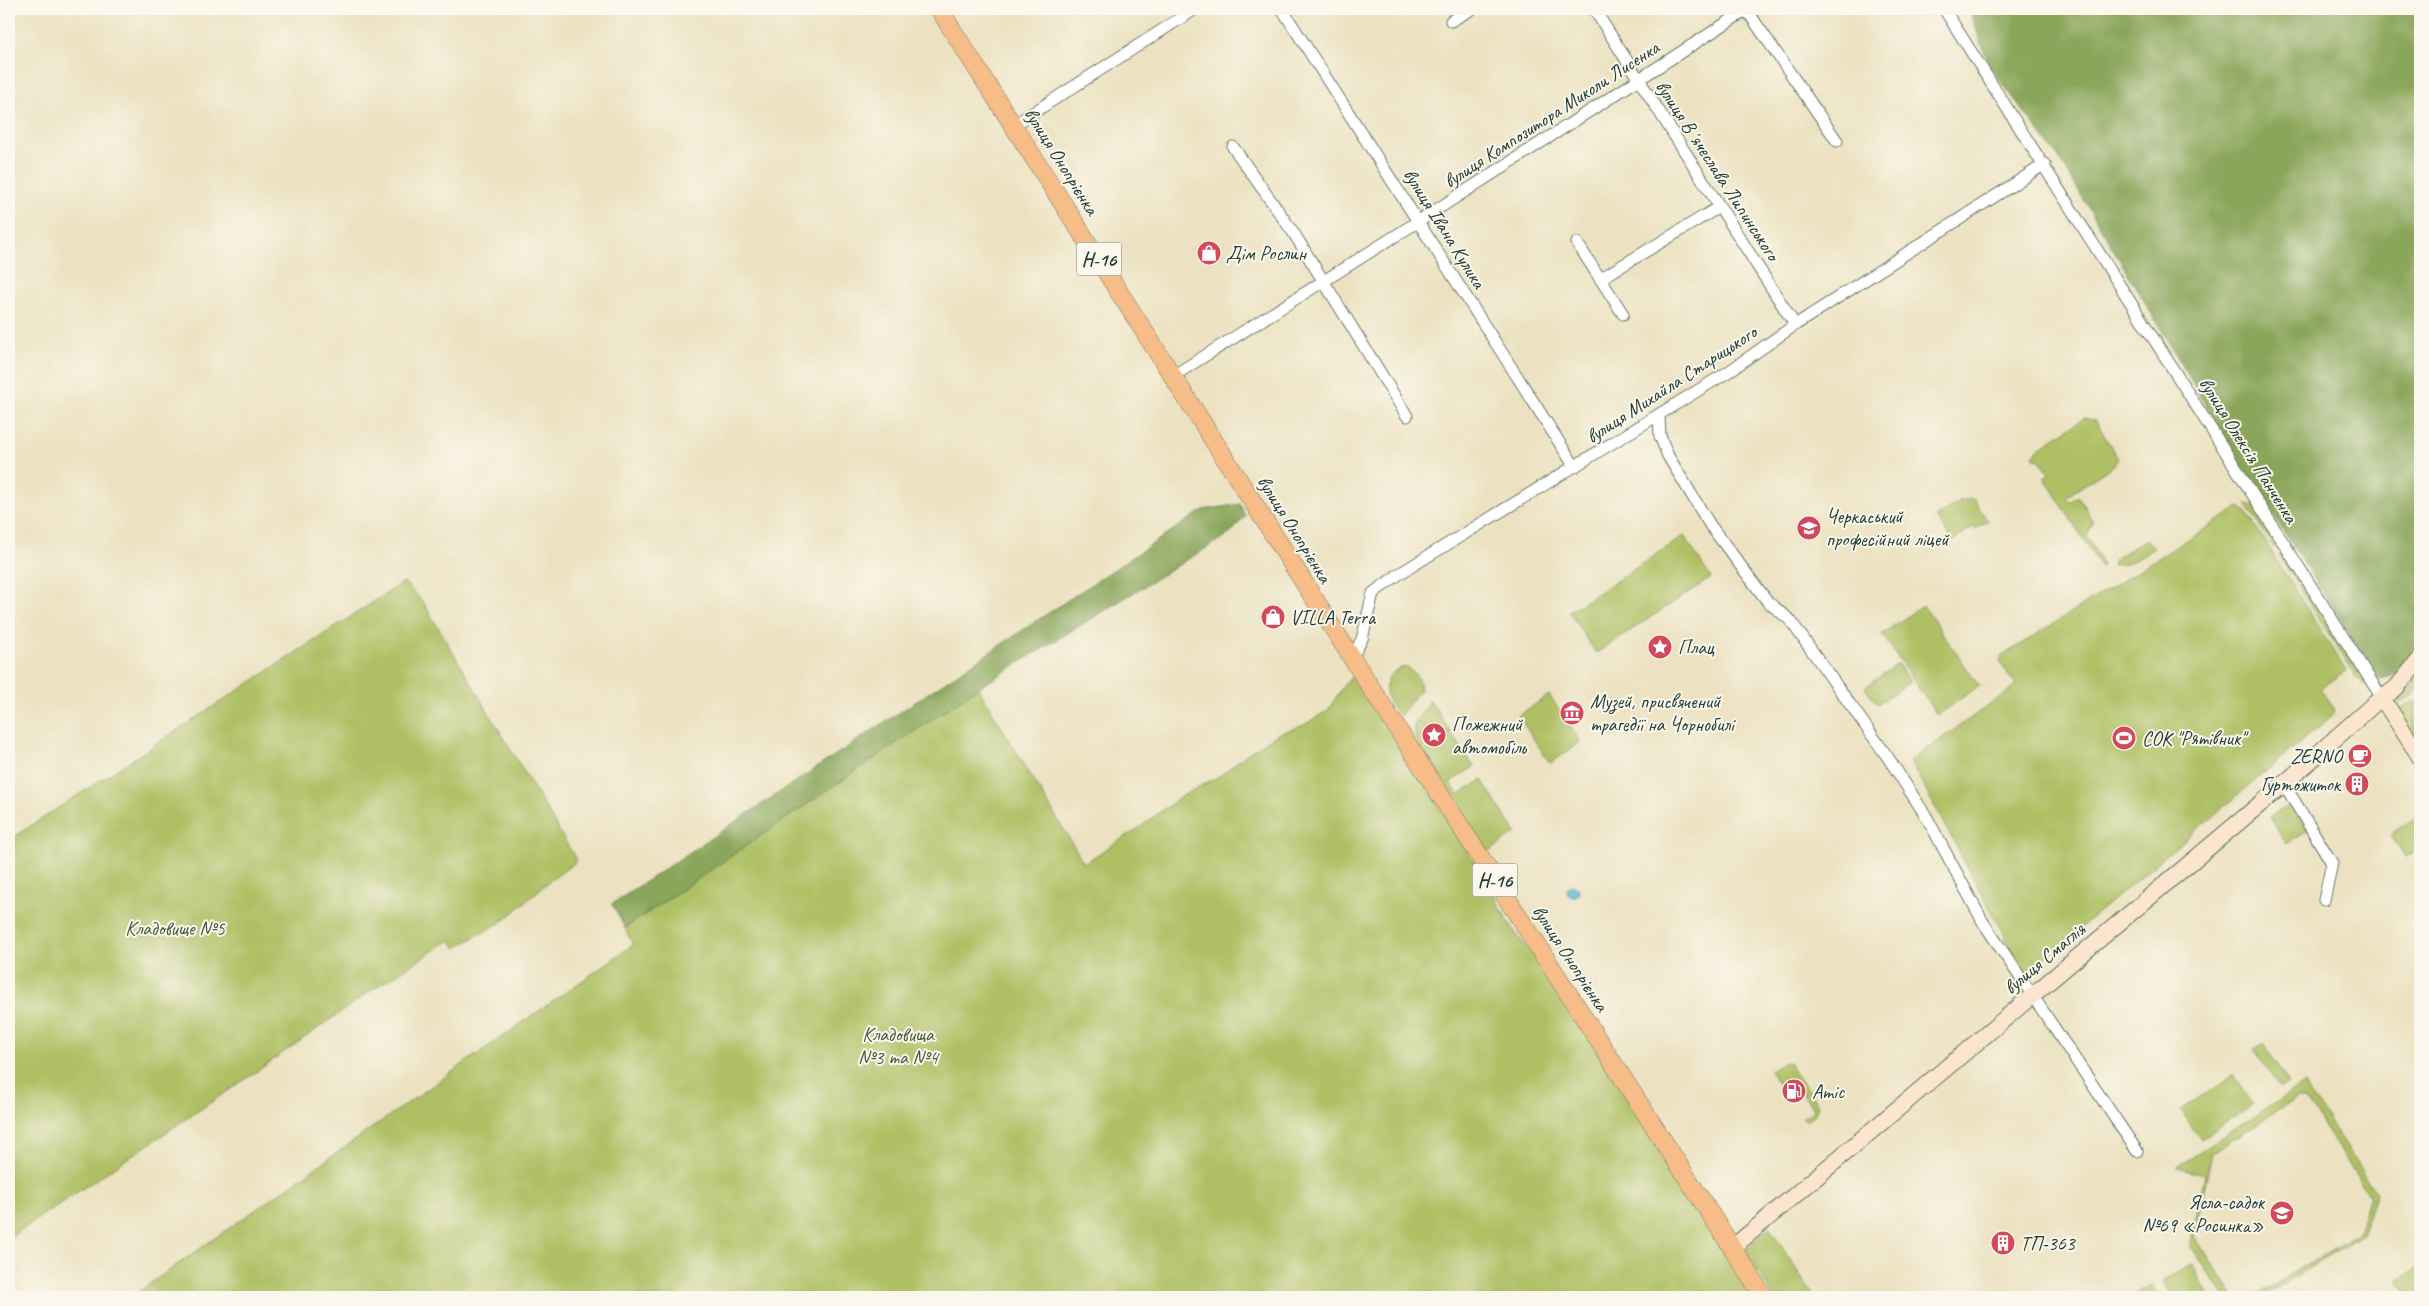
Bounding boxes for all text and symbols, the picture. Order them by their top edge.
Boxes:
street label: вулиця Композитора Миколи Лисенка [1439,34,1666,194]
street label: вулиця Вʼячеслава Липинського [1650,75,1786,267]
street label: вулиця Онопрієнка [1019,103,1105,221]
street label: вулиця Івана Кулика [1398,164,1492,295]
shop icon: Дім Рослин [1196,240,1222,266]
place label: Дім Рослин [1226,241,1308,266]
road number: Н-16 [1076,242,1122,276]
street label: вулиця Михайла Старицького [1581,319,1763,449]
street label: вулиця Олексія Панченка [2193,372,2304,529]
street label: вулиця Онопрієнка [1252,471,1338,589]
place label: Черкаський професійний ліцей [1826,504,1950,552]
school or university icon: Черкаський професійний ліцей [1796,515,1822,541]
shop icon: VILLA Terra [1260,604,1286,630]
place label: VILLA Terra [1290,605,1377,630]
place icon: Плац [1647,634,1673,660]
place label: Плац [1678,635,1715,660]
place label: Музей, присвячений трагедії на Чорнобилі [1590,689,1736,737]
museum icon: Музей, присвячений трагедії на Чорнобилі [1559,700,1585,726]
place label: Пожежний автомобіль [1452,712,1528,760]
place icon: Пожежний автомобіль [1421,722,1447,748]
sports icon: СОК "Рятівник" [2111,725,2137,751]
place label: СОК "Рятівник" [2142,726,2249,751]
cafe icon: ZERNO [2347,743,2373,769]
place label: ZERNO [2290,744,2344,769]
building icon: Гуртожиток [2344,771,2370,797]
place label: Гуртожиток [2261,772,2342,797]
road number: Н-16 [1472,864,1518,896]
street label: вулиця Онопрієнка [1527,900,1615,1017]
park label: Кладовище №5 [125,916,226,941]
street label: вулиця Смаглія [1998,916,2091,1000]
park label: Кладовища №3 та №4 [858,1022,940,1070]
fuel station icon: Amic [1781,1078,1807,1104]
place label: Amic [1812,1079,1845,1104]
place label: Ясла-садок №69 «Росинка» [2142,1190,2266,1238]
school or university icon: Ясла-садок №69 «Росинка» [2269,1200,2295,1226]
building icon: ТП-363 [1990,1230,2016,1256]
place label: ТП-363 [2020,1231,2077,1256]

